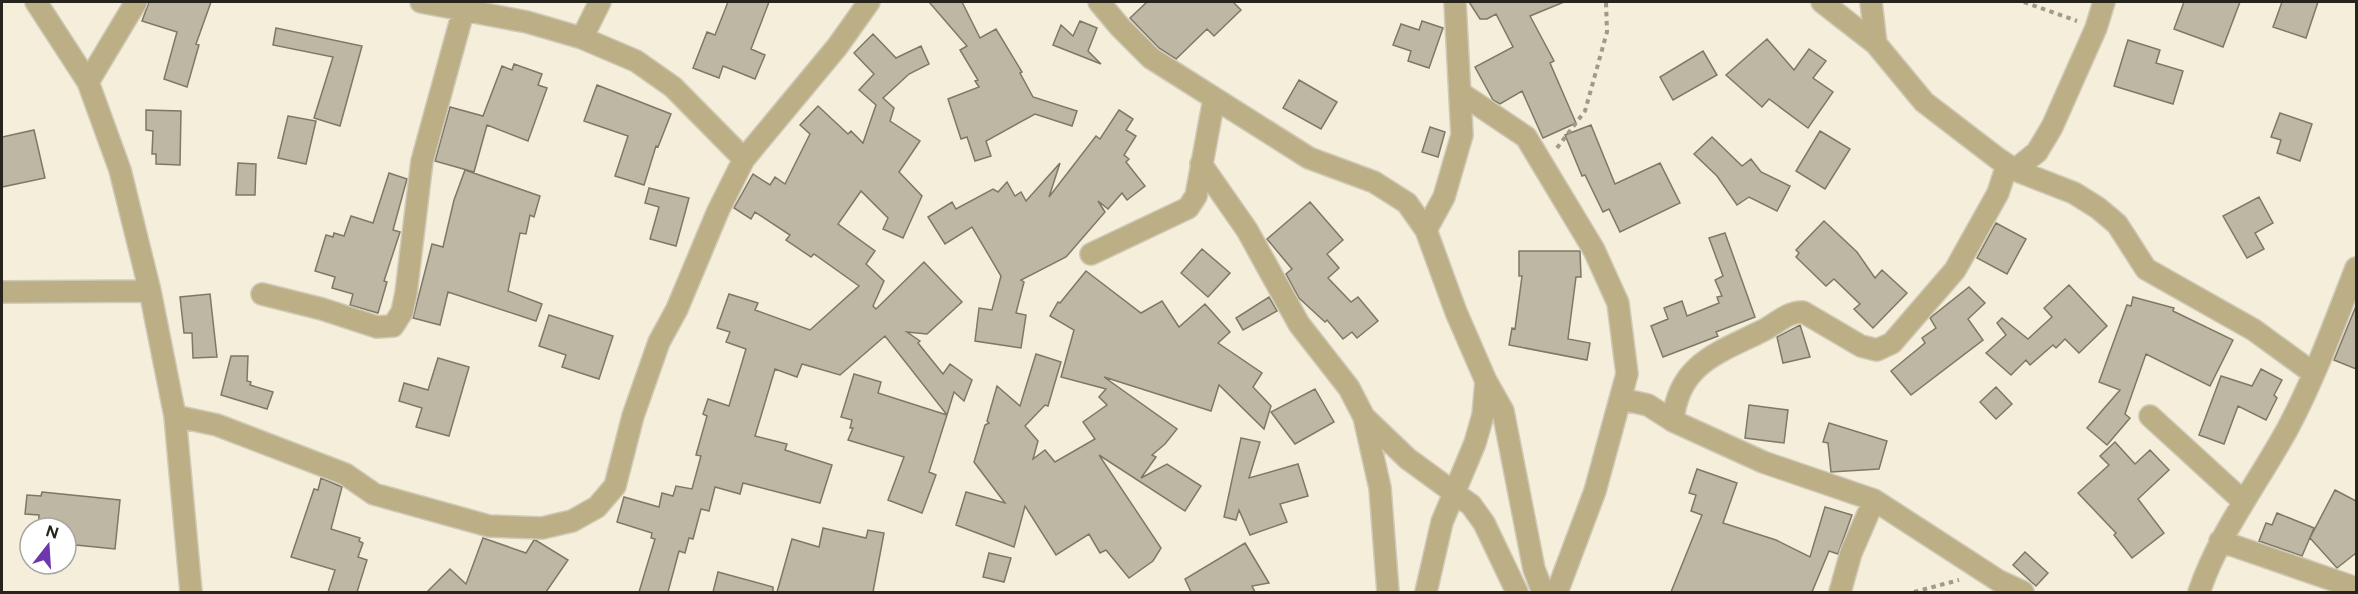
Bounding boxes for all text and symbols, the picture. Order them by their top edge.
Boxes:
north arrow [18,516,78,576]
text: N [44,521,61,543]

